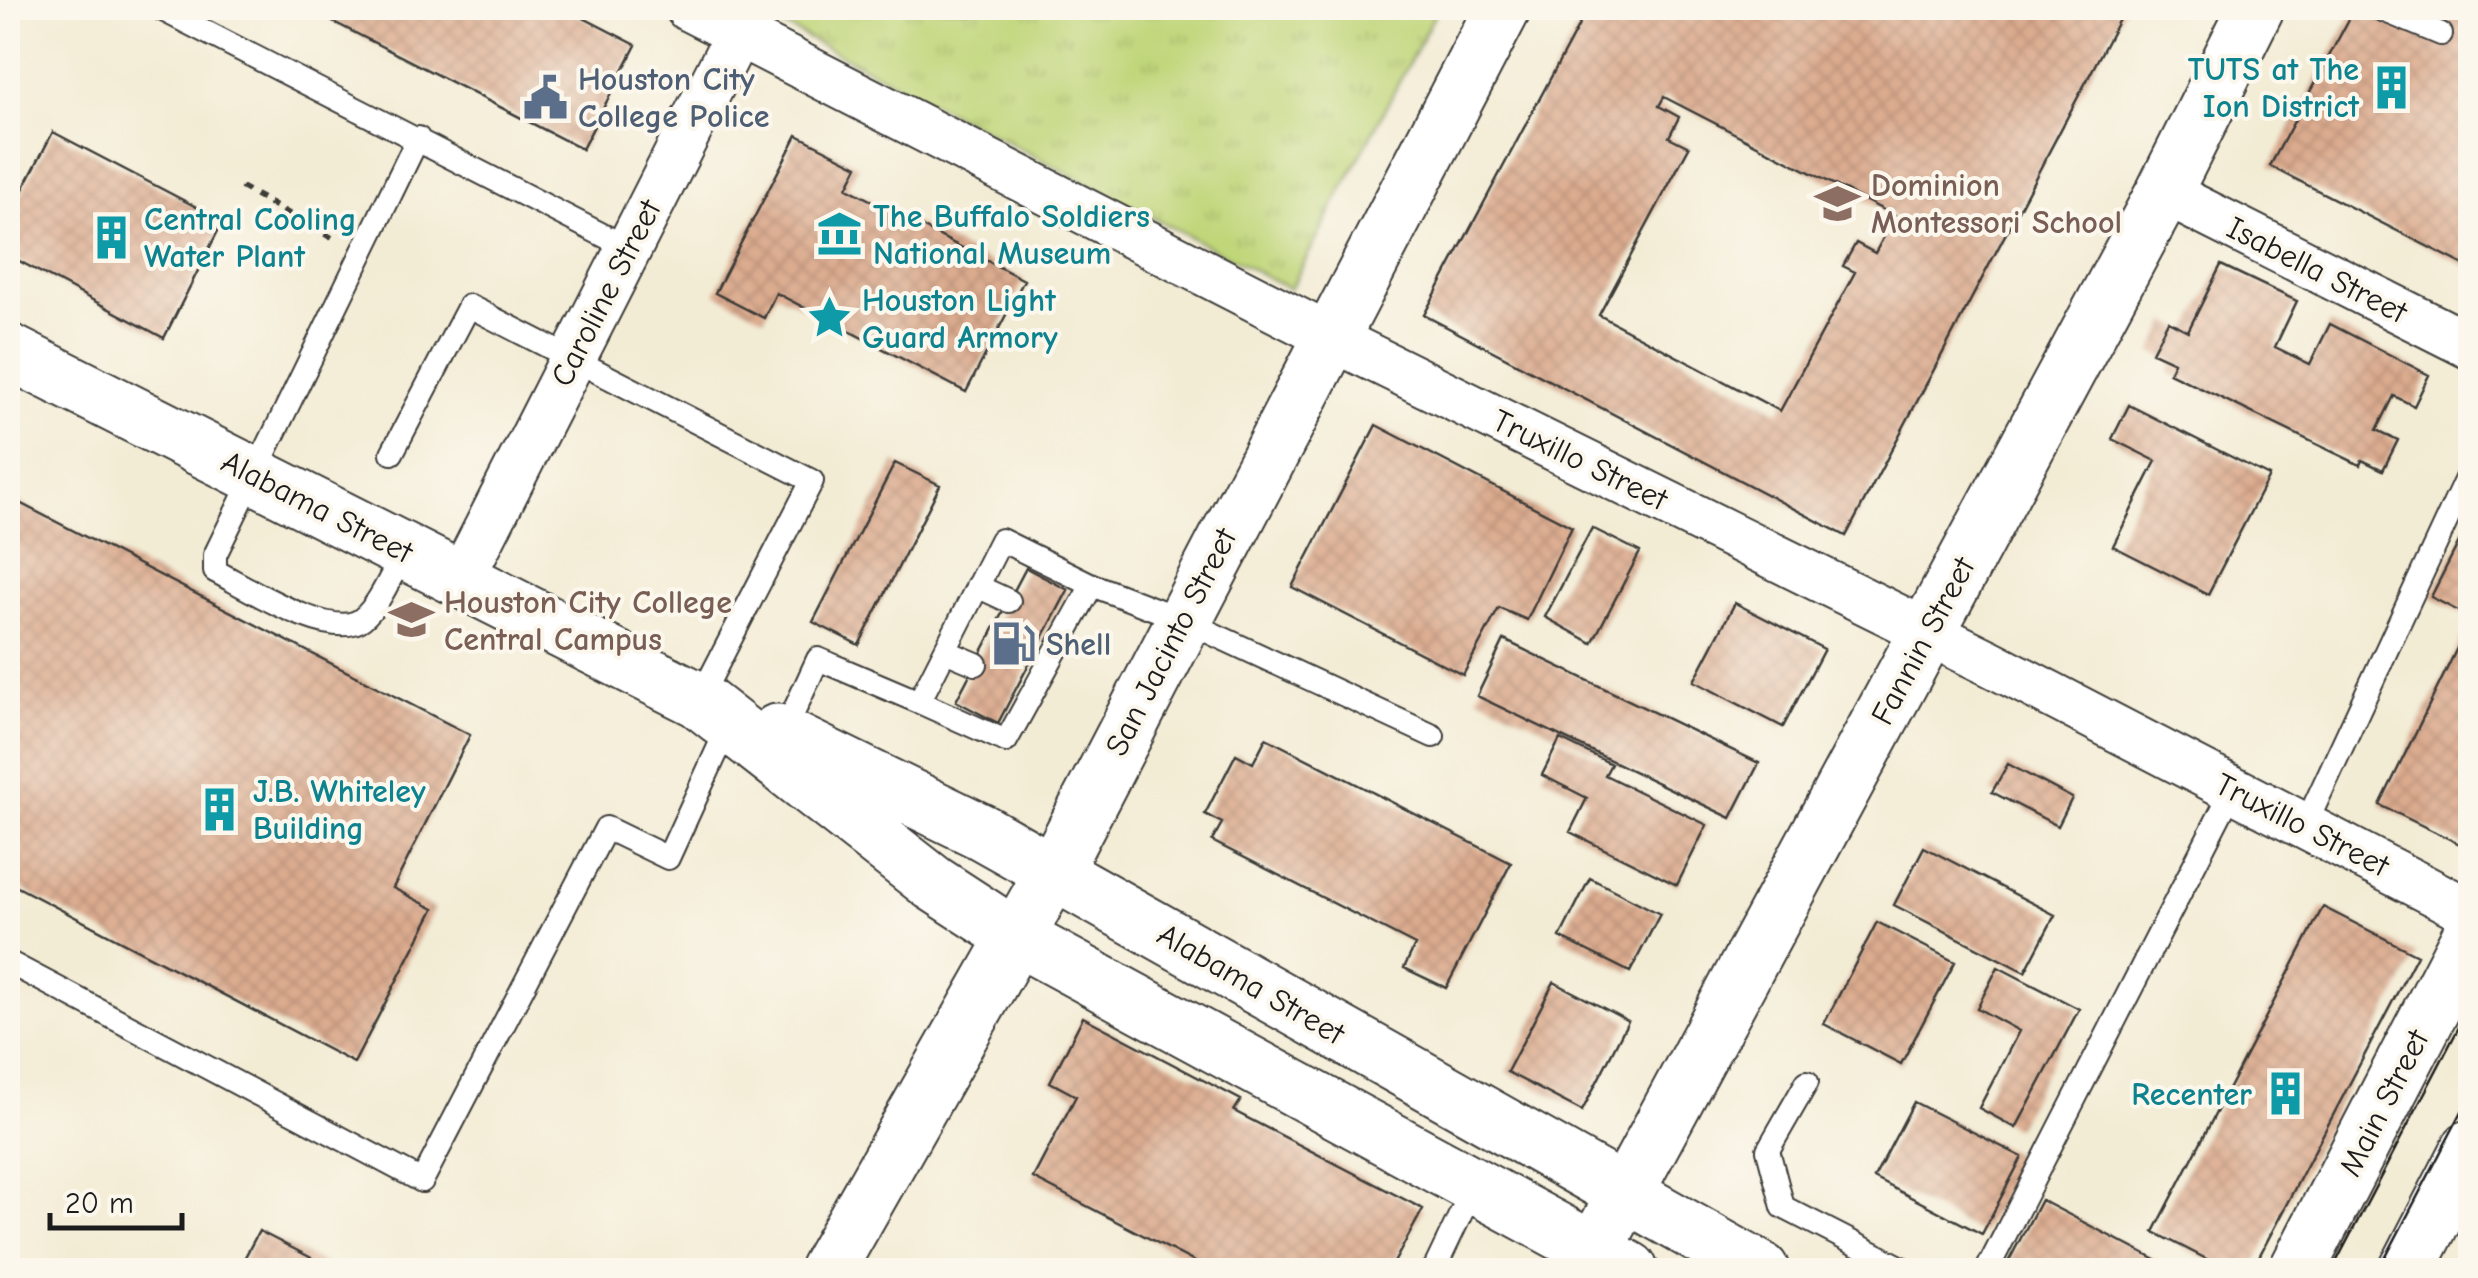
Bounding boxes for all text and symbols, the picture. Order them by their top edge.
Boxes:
place label: TUTS at The Ion District [2188,51,2359,125]
place label: Houston City College Police [578,61,770,135]
building icon: TUTS at The Ion District [2368,63,2416,111]
public building icon: Houston City College Police [521,73,569,121]
place label: Dominion Montessori School [1871,167,2122,241]
school or university icon: Dominion Montessori School [1814,179,1862,227]
street label: Caroline Street [543,193,669,392]
place label: The Buffalo Soldiers National Museum [873,198,1150,272]
place label: Central Cooling Water Plant [144,201,357,275]
street label: Isabella Street [2221,209,2414,332]
museum icon: The Buffalo Soldiers National Museum [816,210,864,258]
building icon: Central Cooling Water Plant [87,213,135,261]
place label: Houston Light Guard Armory [862,282,1058,356]
place icon: Houston Light Guard Armory [805,294,853,342]
street label: Truxillo Street [1487,402,1674,519]
street label: Alabama Street [215,443,419,571]
street label: San Jacinto Street [1098,521,1245,762]
street label: Fannin Street [1863,550,1983,731]
place label: Houston City College Central Campus [444,584,732,658]
school or university icon: Houston City College Central Campus [387,596,435,644]
fuel station icon: Shell [989,620,1037,668]
place label: Shell [1046,626,1111,663]
street label: Truxillo Street [2209,765,2396,885]
place label: J.B. Whiteley Building [253,773,426,847]
building icon: J.B. Whiteley Building [196,785,244,833]
street label: Alabama Street [1151,916,1352,1053]
street label: Main Street [2331,1023,2437,1182]
building icon: Recenter [2261,1070,2309,1118]
place label: Recenter [2131,1076,2252,1113]
scale bar [50,1168,182,1230]
text: 20 m [65,1186,134,1221]

